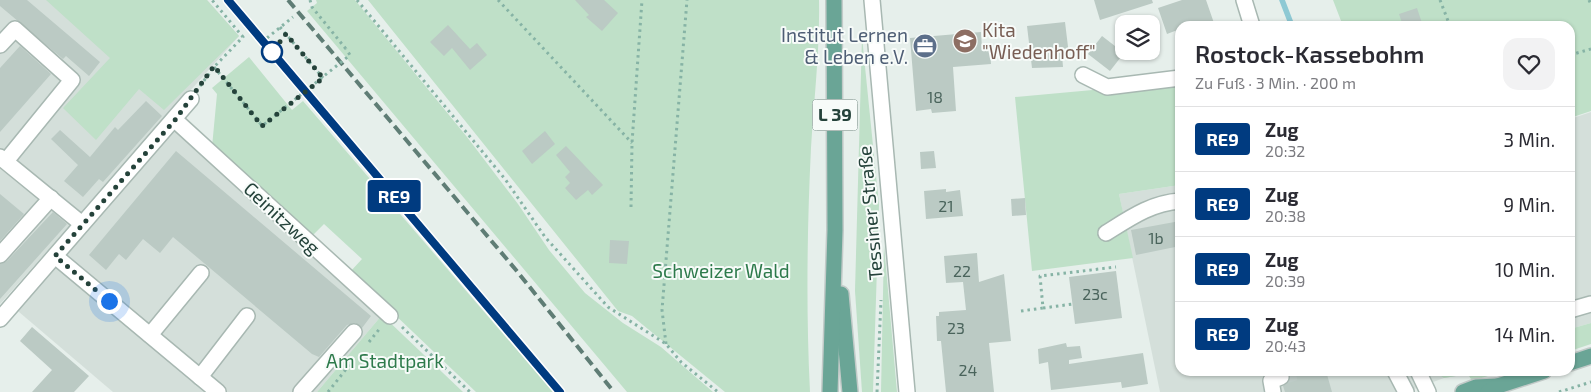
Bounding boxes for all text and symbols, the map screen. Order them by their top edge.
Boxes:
map controls [1115,15,1160,60]
button: layers [1115,15,1160,60]
place label: Kita "Wiedenhoff" [982,18,1096,63]
place label: Institut Lernen & Leben e.V. [781,23,908,68]
school or university icon: Kita "Wiedenhoff" [952,28,978,54]
office icon: Institut Lernen & Leben e.V. [912,33,938,59]
button: heart [1503,38,1555,90]
text: Rostock-Kassebohm [1195,39,1424,68]
unlabelled marker [261,41,283,63]
text: Zu Fuß · 3 Min. · 200 m [1195,73,1356,92]
house number: 18 [927,87,943,106]
road number: L 39 [812,100,858,130]
text: Zug [1265,118,1298,141]
text: RE9 [1206,128,1239,150]
text: 3 Min. [1503,128,1555,151]
text: 20:32 [1265,141,1305,160]
street label: Tessiner Straße [852,145,887,281]
street label: Geinitzweg [239,177,326,259]
line badge: RE9 [365,180,423,212]
text: Zug [1265,183,1298,206]
text: RE9 [378,185,410,207]
text: RE9 [1206,193,1239,215]
text: 9 Min. [1503,193,1555,216]
house number: 21 [938,196,954,215]
text: 20:38 [1265,206,1306,225]
house number: 1b [1148,228,1164,247]
text: Zug [1265,248,1298,271]
text: RE9 [1206,258,1239,280]
text: 10 Min. [1495,258,1555,281]
park label: Schweizer Wald [652,259,790,282]
house number: 22 [953,261,971,280]
text: 20:39 [1265,271,1305,290]
house number: 23c [1082,284,1108,303]
your location [97,289,122,314]
text: Zug [1265,313,1298,336]
house number: 23 [947,318,965,337]
text: RE9 [1206,323,1239,345]
text: 14 Min. [1495,323,1555,346]
text: 20:43 [1265,336,1306,355]
park label: Am Stadtpark [326,349,444,372]
house number: 24 [959,360,978,379]

